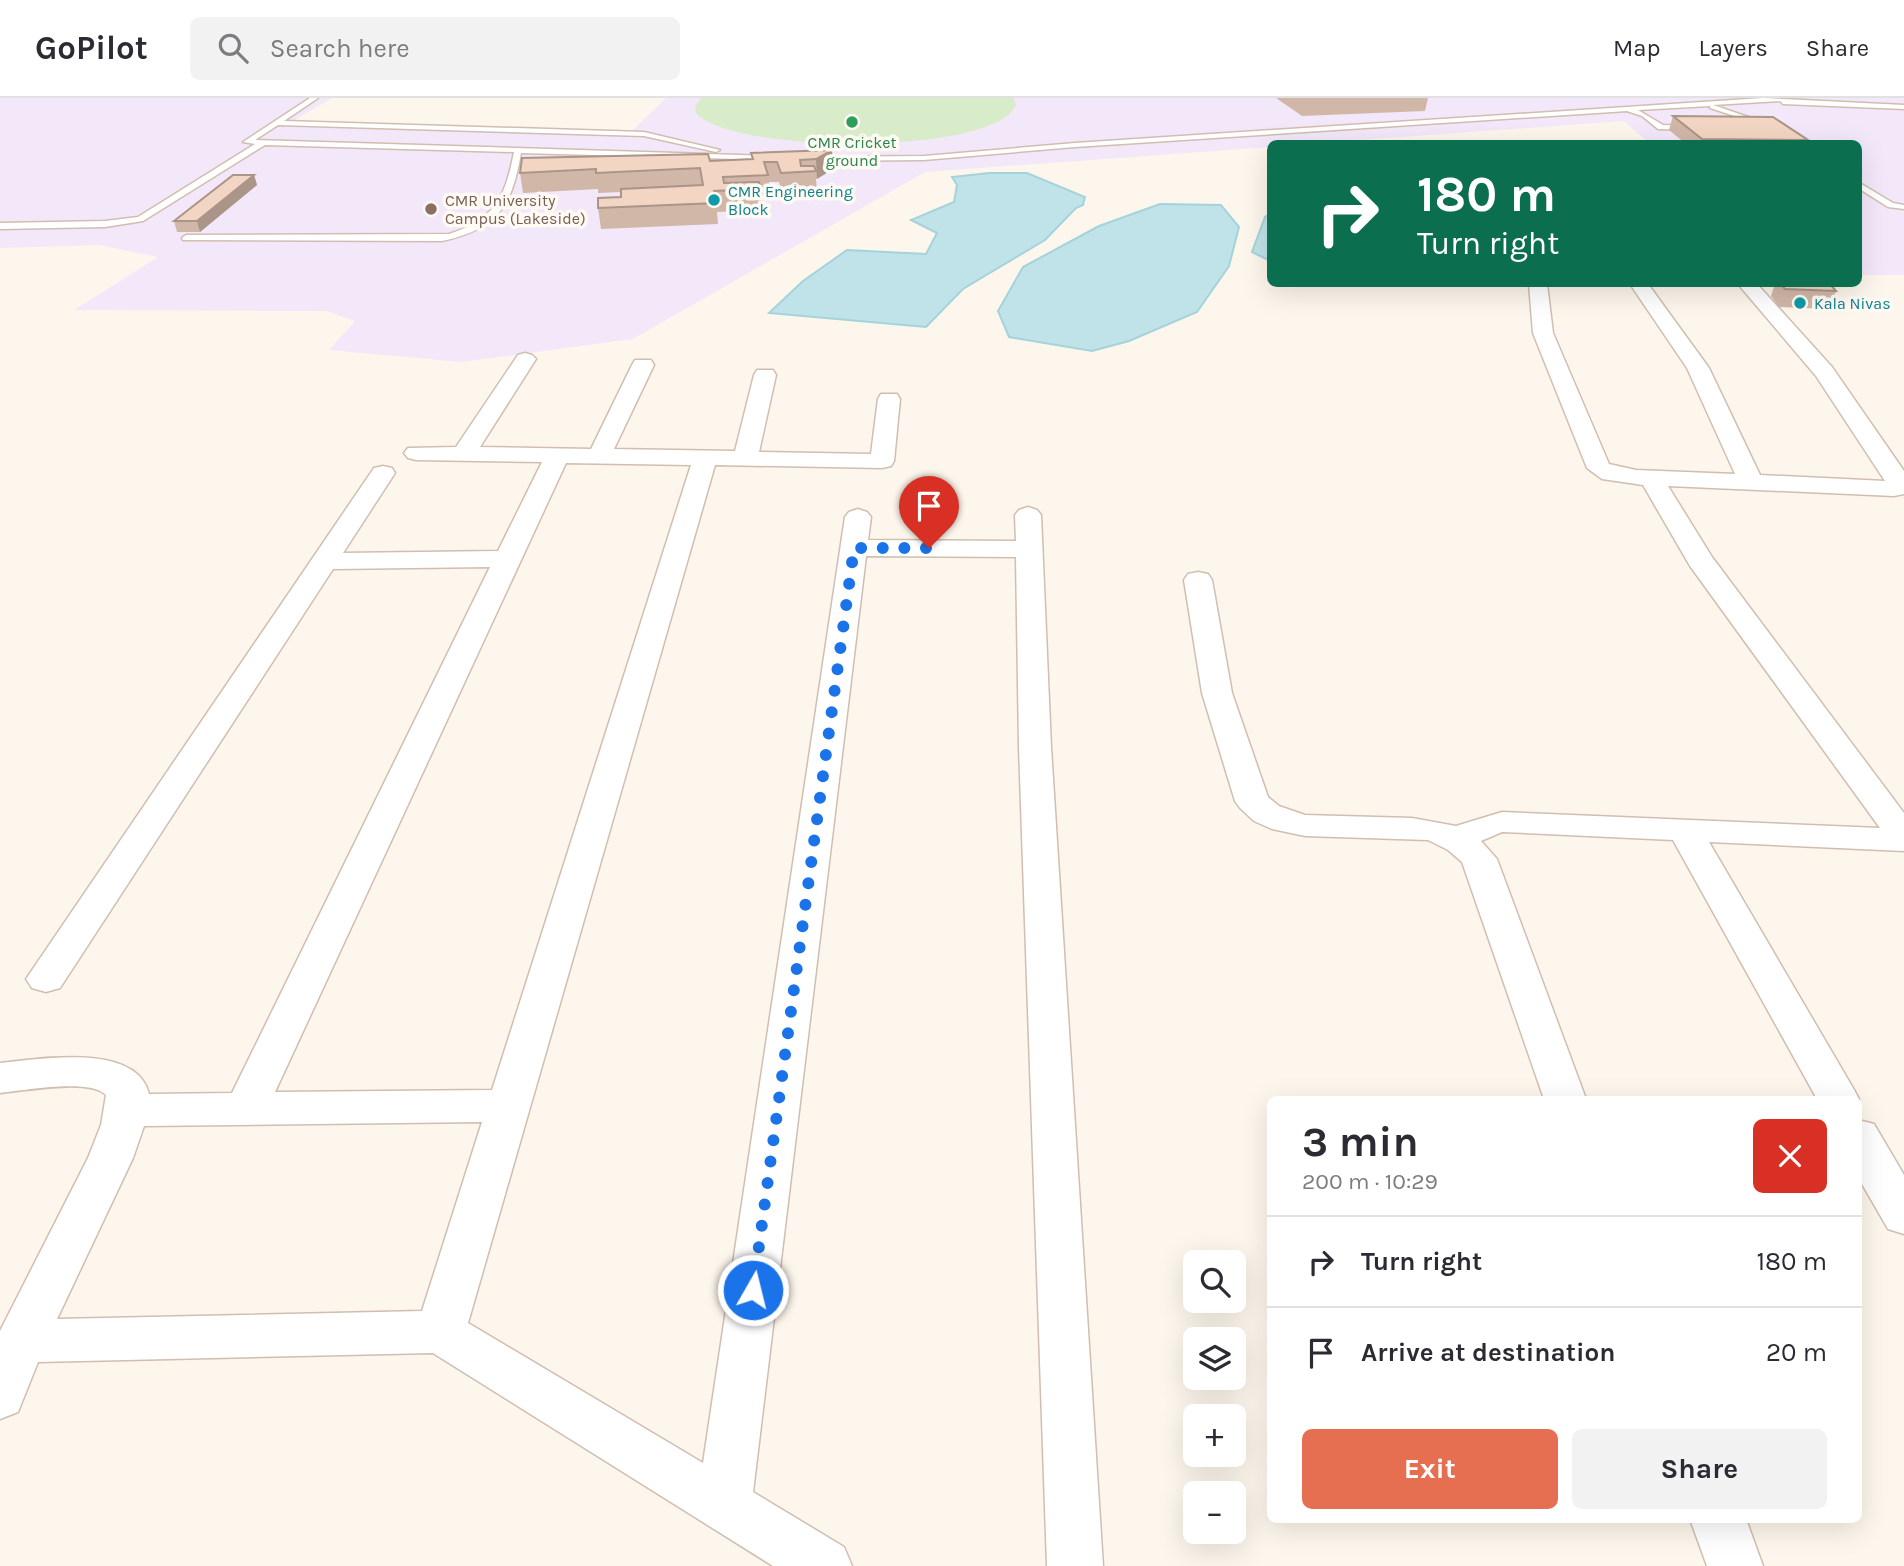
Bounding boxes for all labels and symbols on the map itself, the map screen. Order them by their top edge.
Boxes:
marker: CMR Cricket ground [844,114,860,130]
place label: CMR Cricket ground [808,133,896,170]
place label: CMR Engineering Block [728,182,853,219]
place label: CMR University Campus (Lakeside) [445,191,586,228]
marker: CMR Engineering Block [706,192,722,208]
marker: CMR University Campus (Lakeside) [423,201,439,217]
place label: Kala Nivas [1814,294,1891,313]
marker: Kala Nivas [1792,295,1808,311]
pin [899,476,959,548]
position arrow [716,1253,790,1327]

